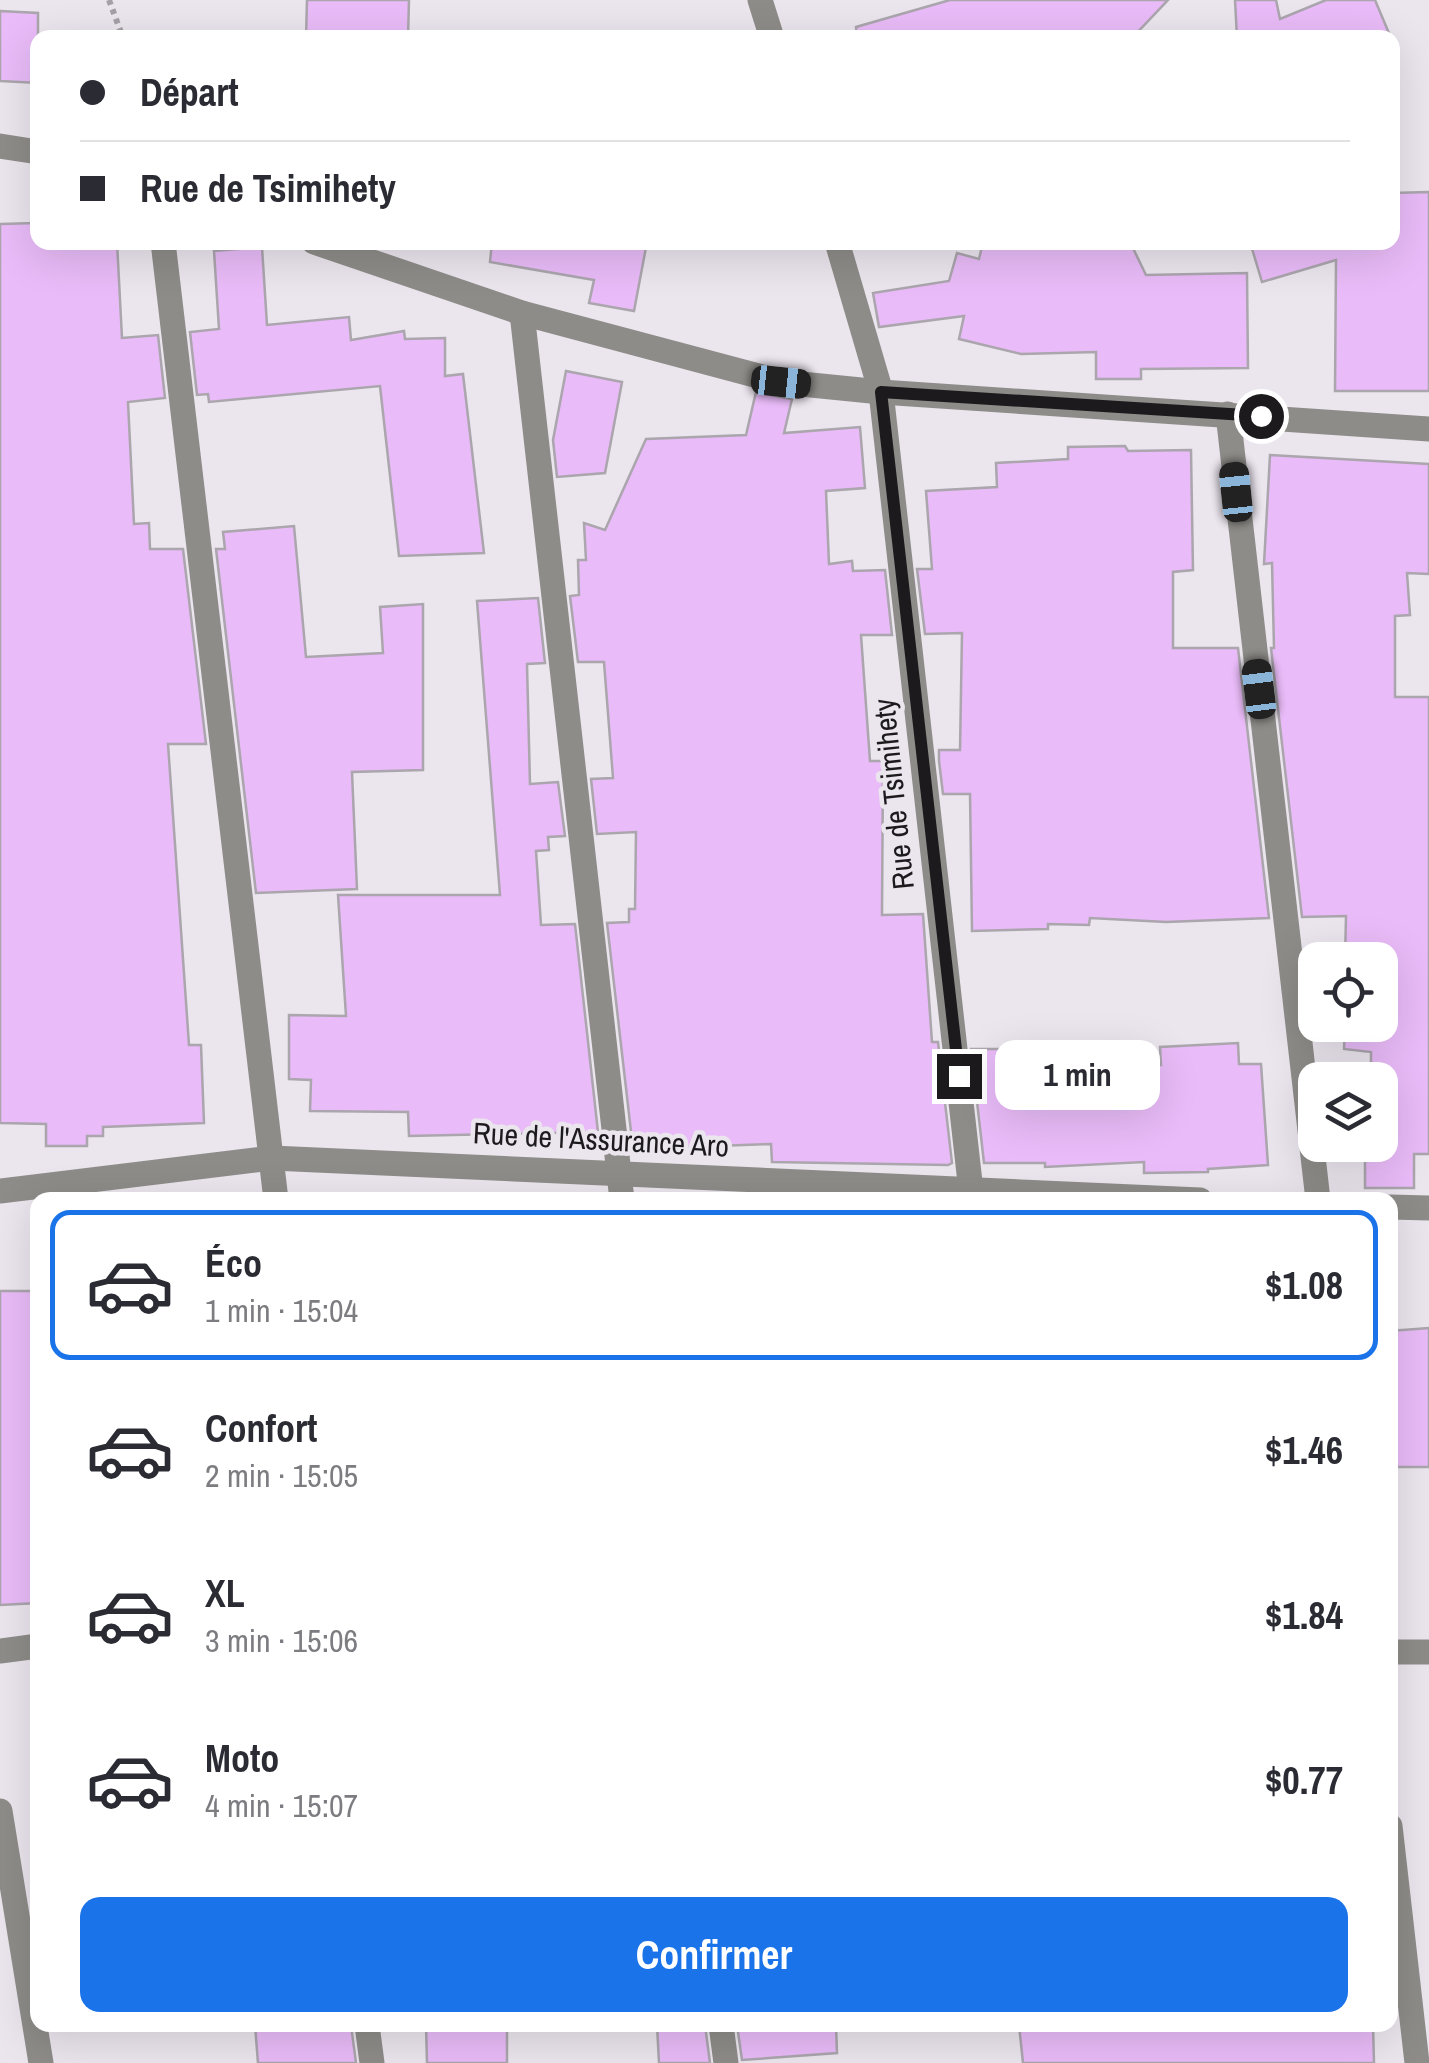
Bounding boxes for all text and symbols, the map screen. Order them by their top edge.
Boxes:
text: Départ [140,67,239,118]
text: Rue de Tsimihety [140,163,396,214]
car [750,364,812,400]
route start [1239,394,1284,439]
car [1218,461,1254,523]
car [1240,657,1278,721]
street label: Rue de Tsimihety [863,696,923,891]
map controls [1298,942,1398,1162]
button: locate [1298,942,1398,1042]
callout: 1 min [994,1041,1159,1111]
text: 1 min [1043,1053,1112,1096]
route end [937,1054,982,1099]
button: layers [1298,1062,1398,1162]
street label: Rue de l'Assurance Aro [472,1112,730,1166]
text: Éco [205,1238,262,1289]
icon: car [85,1240,175,1330]
text: $1.08 [1265,1260,1343,1311]
text: 1 min · 15:04 [205,1289,358,1332]
text: Confort [205,1403,317,1454]
icon: car [85,1405,175,1495]
text: $1.46 [1265,1425,1343,1476]
text: 2 min · 15:05 [205,1454,358,1497]
text: XL [205,1568,245,1619]
icon: car [85,1570,175,1660]
text: $1.84 [1265,1590,1343,1641]
text: 3 min · 15:06 [205,1619,358,1662]
text: Moto [205,1733,279,1784]
icon: car [85,1735,175,1825]
text: $0.77 [1265,1755,1343,1806]
text: 4 min · 15:07 [205,1784,358,1827]
button: Confirmer [80,1897,1348,2012]

